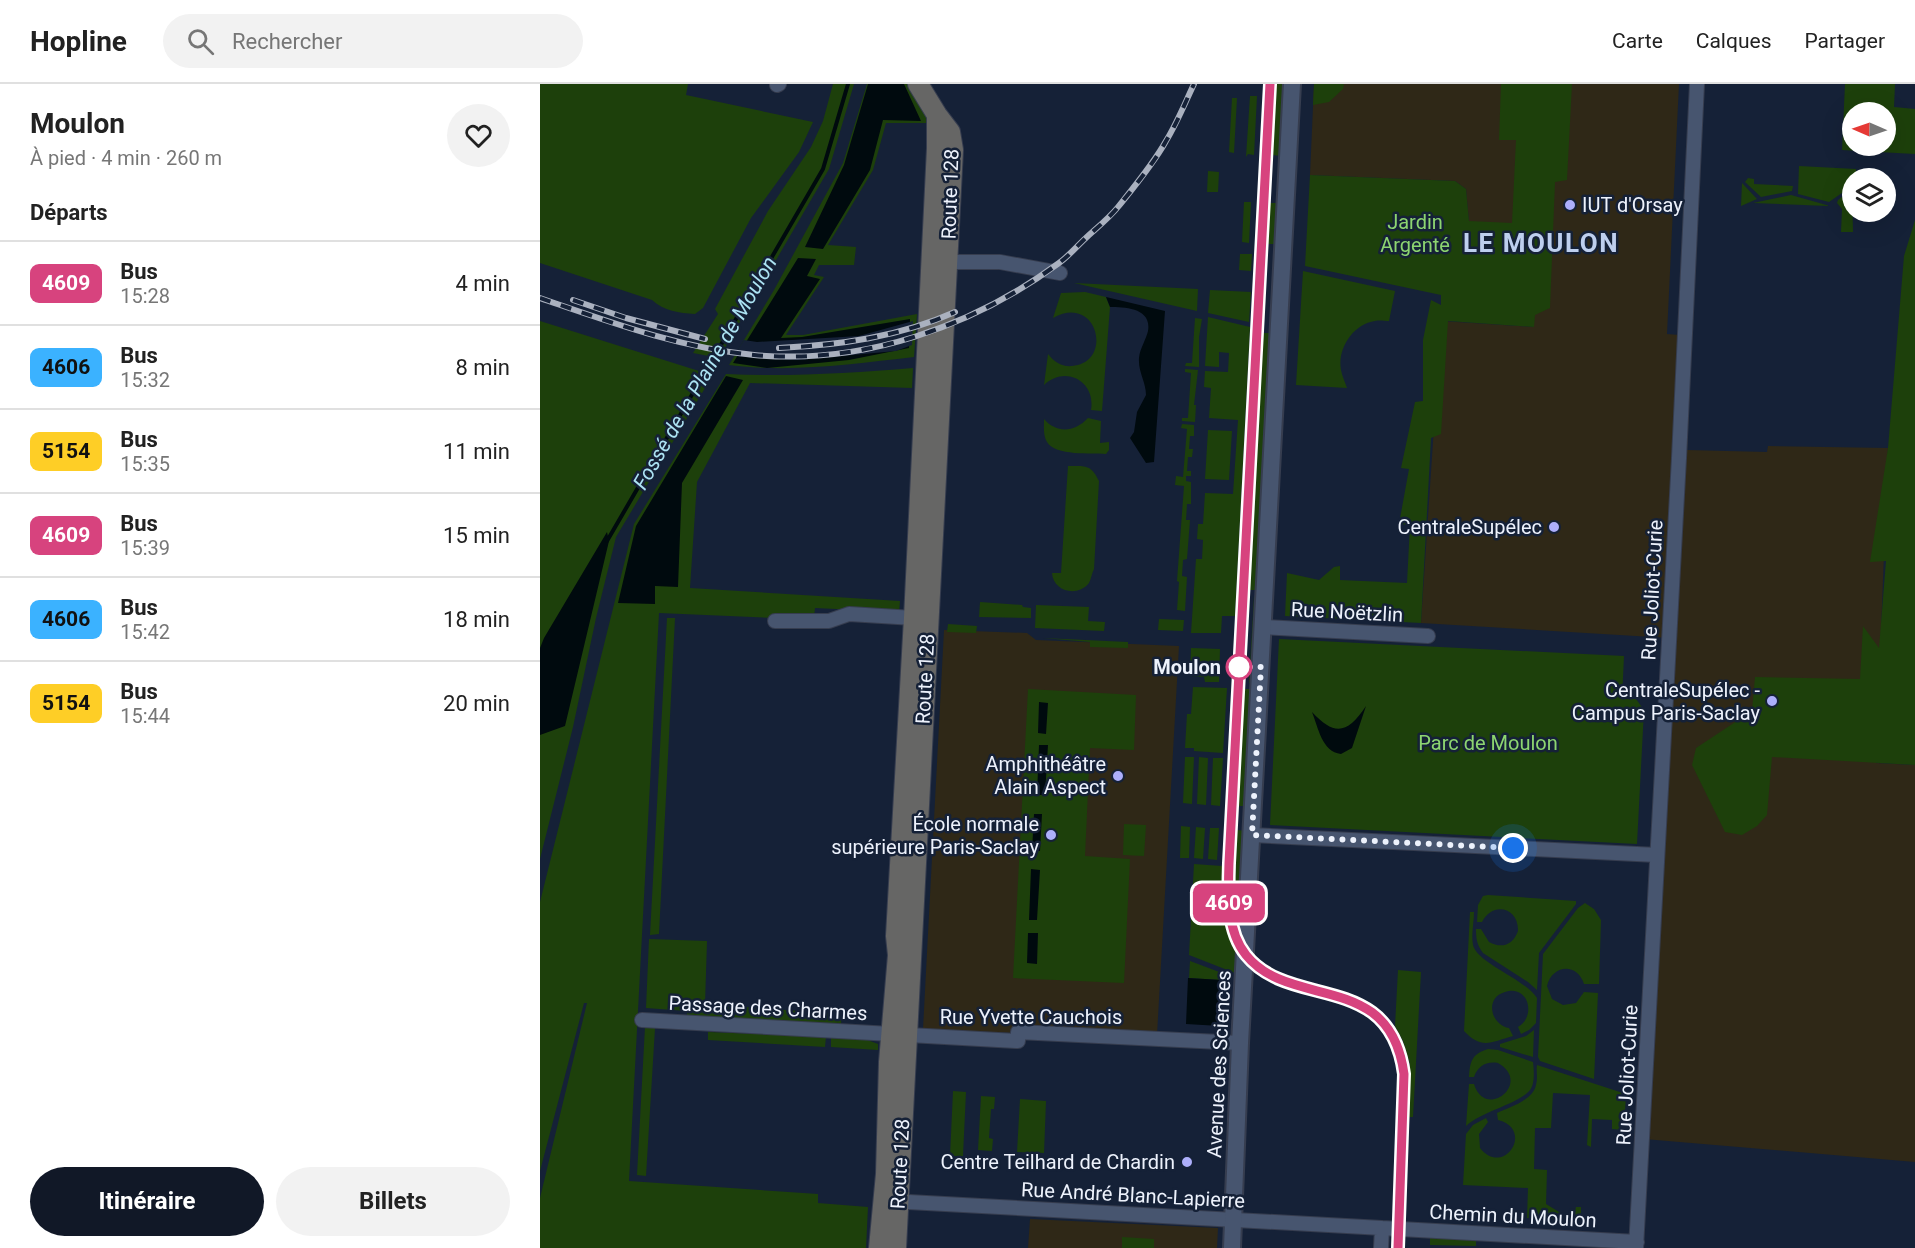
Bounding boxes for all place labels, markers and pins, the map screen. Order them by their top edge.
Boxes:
place label: IUT d'Orsay [1582,193,1683,217]
marker: IUT d'Orsay [1563,198,1577,212]
place label: CentraleSupélec [1397,515,1542,539]
marker: CentraleSupélec [1547,520,1561,534]
marker: Moulon [1226,654,1252,680]
place label: Moulon [1153,655,1221,679]
place label: CentraleSupélec - Campus Paris-Saclay [1572,678,1761,725]
marker: CentraleSupélec - Campus Paris-Saclay [1765,694,1779,708]
place label: Amphithéâtre Alain Aspect [986,752,1106,799]
marker: Amphithéâtre Alain Aspect [1111,769,1125,783]
place label: École normale supérieure Paris-Saclay [831,812,1040,859]
marker: École normale supérieure Paris-Saclay [1044,828,1058,842]
place label: Centre Teilhard de Chardin [940,1150,1175,1174]
marker: Centre Teilhard de Chardin [1180,1155,1194,1169]

